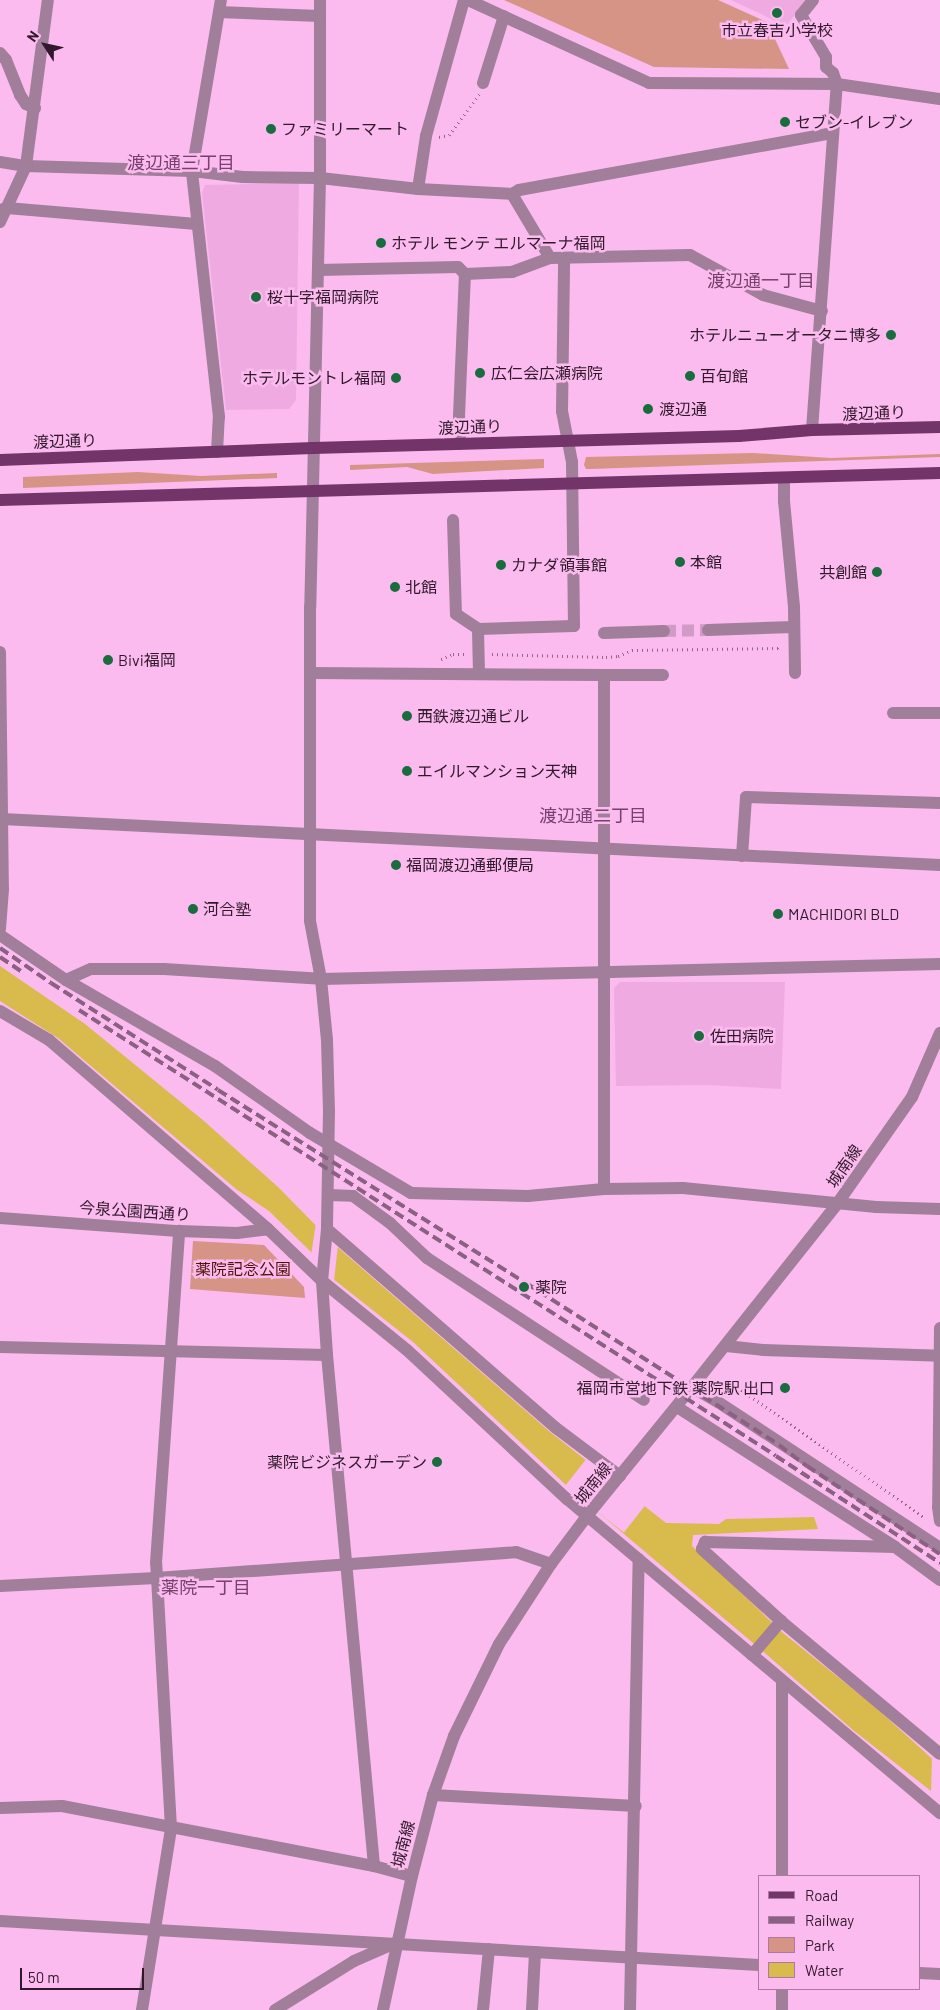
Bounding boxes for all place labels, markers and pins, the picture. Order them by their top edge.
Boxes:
marker: 市立春吉小学校 [771,7,783,19]
place label: 市立春吉小学校 [721,20,833,40]
place label: セブン-イレブン [795,112,913,132]
marker: セブン-イレブン [779,116,791,128]
place label: ファミリーマート [281,119,409,139]
marker: ファミリーマート [265,123,277,135]
place label: ホテル モンテ エルマーナ福岡 [391,233,605,253]
marker: ホテル モンテ エルマーナ福岡 [375,237,387,249]
place label: 桜十字福岡病院 [267,287,379,307]
marker: 桜十字福岡病院 [249,290,263,304]
place label: ホテルニューオータニ博多 [689,325,881,345]
marker: ホテルニューオータニ博多 [885,329,897,341]
place label: 広仁会広瀬病院 [491,363,603,383]
marker: 広仁会広瀬病院 [473,366,487,380]
place label: 百旬館 [700,366,748,386]
place label: ホテルモントレ福岡 [242,368,386,388]
marker: 百旬館 [684,370,696,382]
marker: ホテルモントレ福岡 [390,372,402,384]
place label: 渡辺通 [659,399,707,419]
marker: 渡辺通 [641,402,655,416]
place label: 本館 [690,552,722,572]
place label: カナダ領事館 [511,555,607,575]
marker: 本館 [674,556,686,568]
marker: カナダ領事館 [495,559,507,571]
place label: 共創館 [819,562,867,582]
marker: 共創館 [871,566,883,578]
place label: 北館 [405,577,437,597]
marker: 北館 [389,581,401,593]
place label: Bivi福岡 [118,650,176,670]
marker: Bivi福岡 [102,654,114,666]
place label: 西鉄渡辺通ビル [417,706,529,726]
marker: 西鉄渡辺通ビル [401,710,413,722]
place label: エイルマンション天神 [417,761,577,781]
marker: エイルマンション天神 [401,765,413,777]
place label: 福岡渡辺通郵便局 [406,855,534,875]
marker: 福岡渡辺通郵便局 [390,859,402,871]
place label: 河合塾 [203,899,251,919]
marker: 河合塾 [187,903,199,915]
place label: MACHIDORI BLD [788,904,899,924]
marker: MACHIDORI BLD [772,908,784,920]
place label: 佐田病院 [710,1026,774,1046]
marker: 佐田病院 [692,1029,706,1043]
place label: 薬院 [535,1277,567,1297]
marker: 薬院 [517,1280,531,1294]
place label: 福岡市営地下鉄 薬院駅 出口 [577,1378,775,1398]
marker: 福岡市営地下鉄 薬院駅 出口 [779,1382,791,1394]
place label: 薬院ビジネスガーデン [267,1452,427,1472]
marker: 薬院ビジネスガーデン [431,1456,443,1468]

